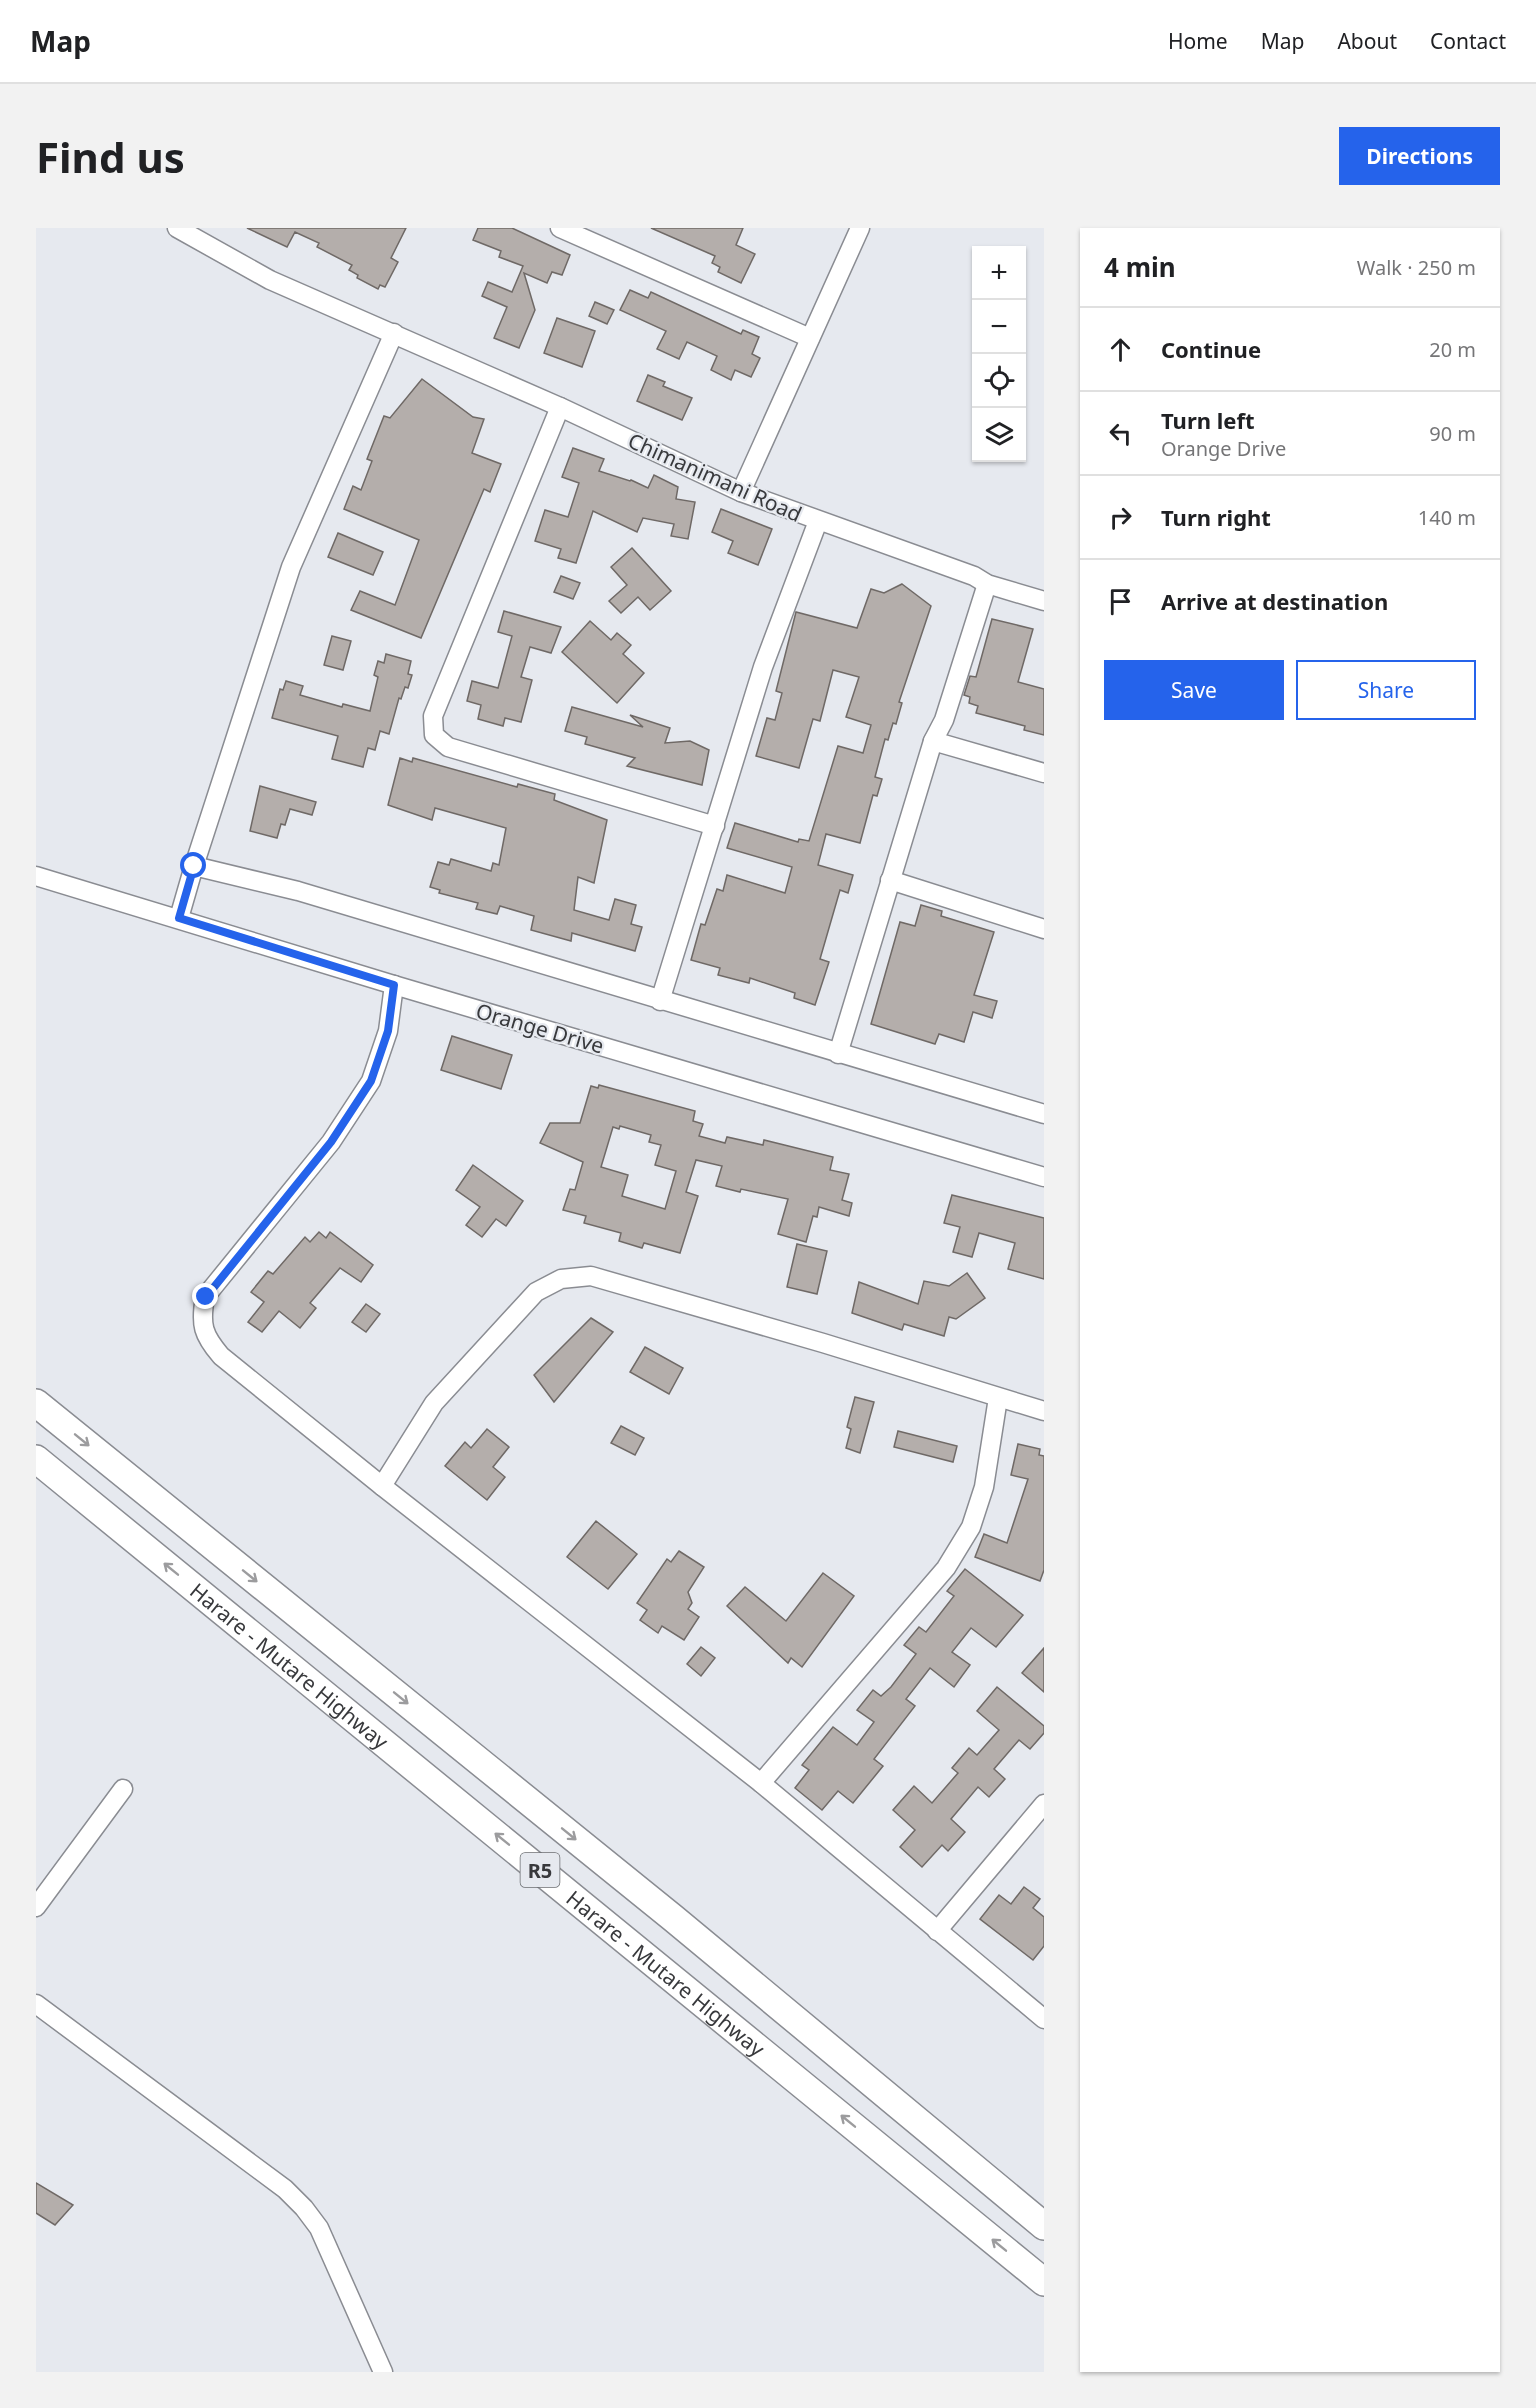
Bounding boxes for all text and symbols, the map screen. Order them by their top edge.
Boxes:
text: Map [30,22,91,60]
text: Home [1168,27,1228,55]
text: Map [1261,27,1304,55]
text: About [1337,27,1397,55]
text: Contact [1430,27,1506,55]
button: Directions [1339,127,1500,185]
text: Find us [36,128,185,185]
map controls [972,246,1026,462]
button: + [972,246,1026,300]
text: 4 min [1104,249,1176,285]
text: Walk · 250 m [1357,254,1476,281]
button: − [972,300,1026,354]
icon: ahead [1104,333,1137,366]
text: Continue [1161,334,1261,364]
text: 20 m [1429,336,1476,363]
button: locate [972,354,1026,408]
text: Turn left [1161,405,1255,435]
button: layers [972,408,1026,462]
icon: left [1104,417,1137,450]
text: 90 m [1429,420,1476,447]
street label: Chimanimani Road [624,426,806,528]
text: Orange Drive [1161,435,1286,462]
icon: right [1104,501,1137,534]
text: Turn right [1161,502,1271,532]
text: 140 m [1418,504,1476,531]
icon: arrive [1104,585,1137,618]
text: Arrive at destination [1161,586,1388,616]
button: Save [1104,660,1284,720]
button: Share [1296,660,1476,720]
route start [180,852,206,878]
street label: Orange Drive [473,996,607,1060]
route end [192,1283,218,1309]
one-way arrow [73,1434,89,1447]
one-way arrow [164,1563,180,1576]
one-way arrow [242,1569,258,1582]
street label: Harare - Mutare Highway [184,1576,394,1755]
one-way arrow [393,1692,409,1705]
one-way arrow [561,1827,577,1840]
one-way arrow [494,1832,510,1845]
road number: R5 [520,1853,560,1887]
street label: Harare - Mutare Highway [561,1884,771,2063]
one-way arrow [840,2115,856,2128]
one-way arrow [991,2238,1007,2251]

